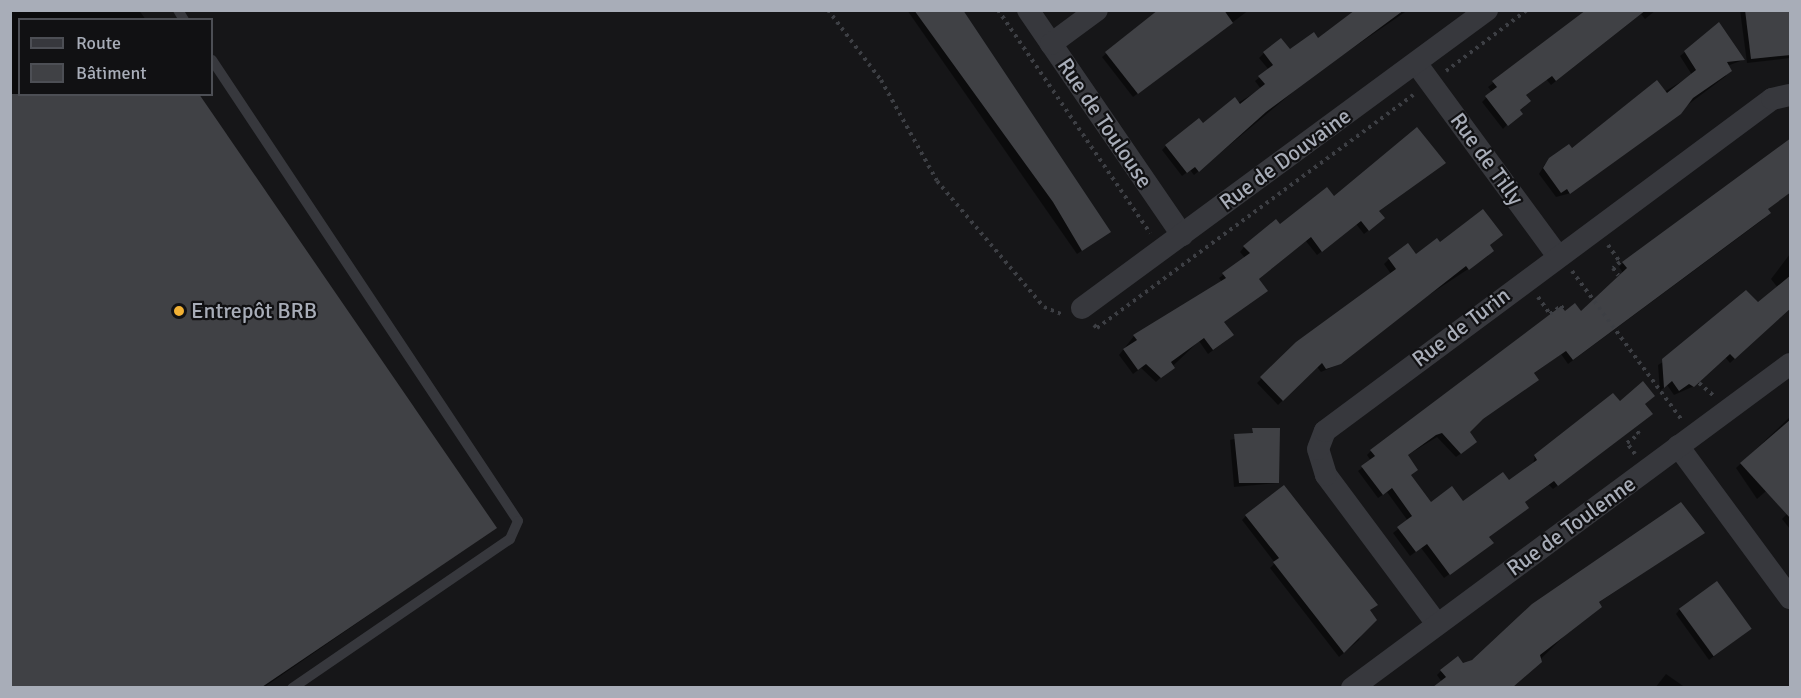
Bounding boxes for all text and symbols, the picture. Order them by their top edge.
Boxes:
legend [18,18,213,96]
text: Route [76,32,121,54]
street label: Rue de Toulouse [1052,53,1158,193]
text: Bâtiment [76,62,147,84]
street label: Rue de Douvaine [1214,102,1356,216]
street label: Rue de Tilly [1445,108,1529,210]
street label: Rue de Turin [1407,282,1515,372]
place label: Entrepôt BRB [191,298,317,324]
marker: Entrepôt BRB [172,304,186,318]
street label: Rue de Toulenne [1501,470,1641,582]

